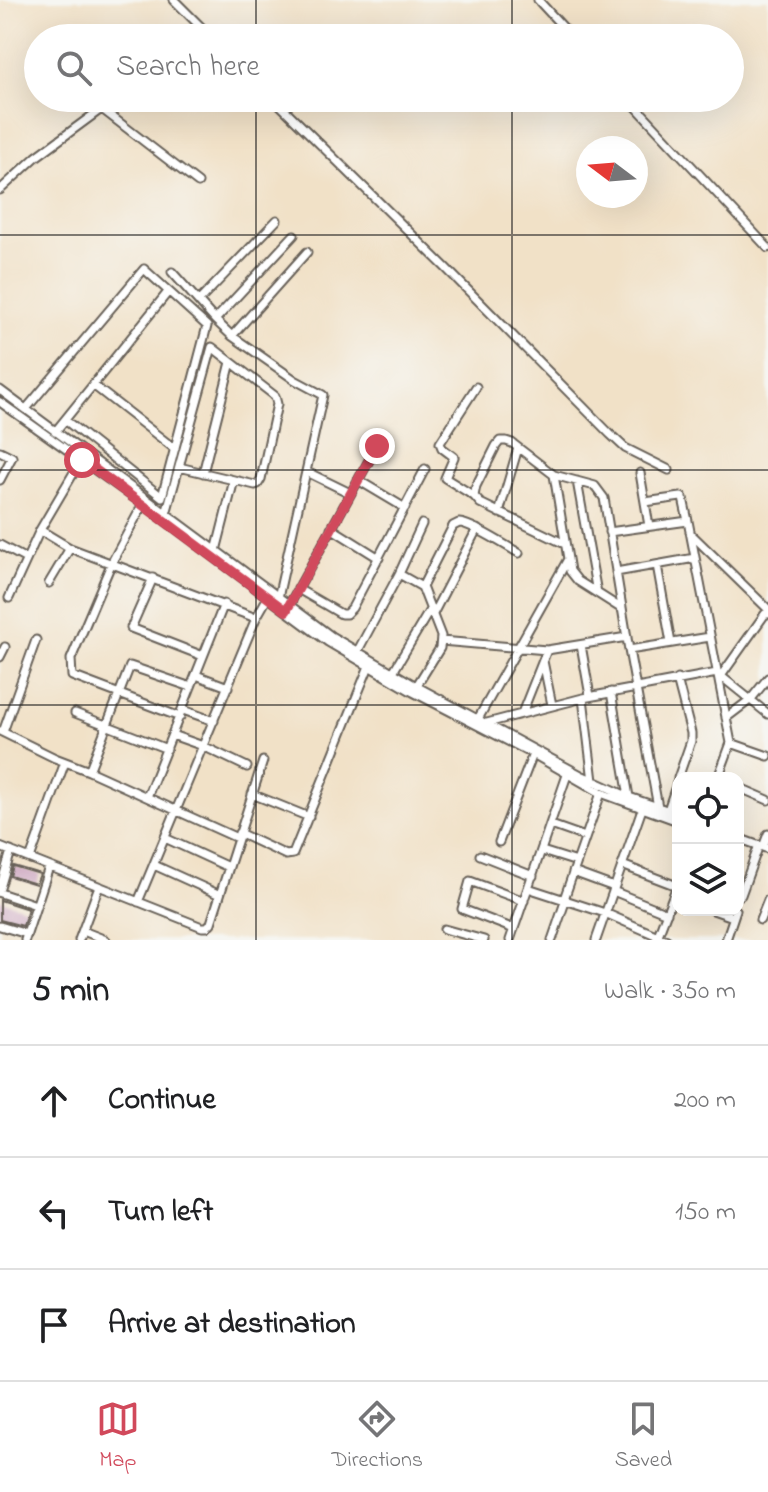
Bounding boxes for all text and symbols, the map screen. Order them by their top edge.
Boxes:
search box [24,24,744,112]
icon: search [52,46,96,90]
text: Search here [116,46,260,90]
north arrow [576,136,648,208]
route end [359,428,395,464]
route start [64,442,100,478]
map controls [672,772,744,916]
button: locate [672,772,744,844]
button: layers [672,844,744,916]
text: 5 min [32,967,109,1017]
text: Walk · 350 m [604,973,736,1011]
icon: ahead [32,1079,76,1123]
text: Continue [108,1079,216,1123]
text: 200 m [674,1082,736,1120]
icon: left [32,1191,76,1235]
text: Turn left [108,1191,213,1235]
text: 150 m [675,1194,736,1232]
icon: arrive [32,1303,76,1347]
text: Arrive at destination [108,1303,356,1347]
tab: Map [96,1397,140,1477]
tab: Directions [332,1397,423,1477]
tab: Saved [615,1397,672,1477]

